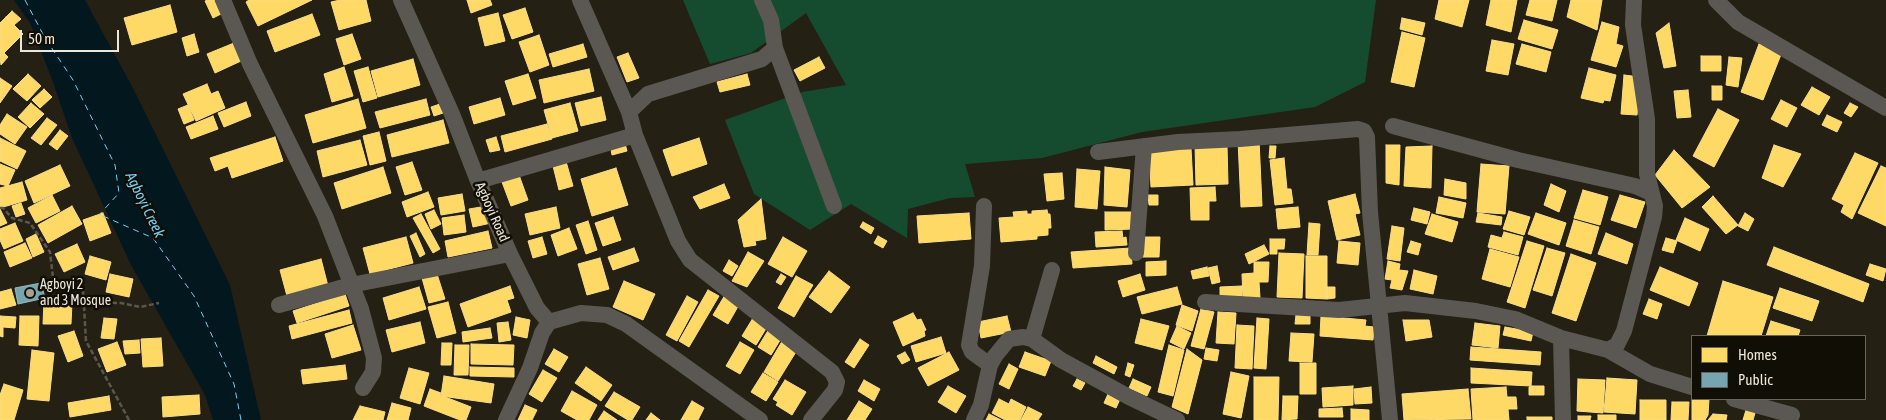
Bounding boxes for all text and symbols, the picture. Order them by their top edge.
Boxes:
scale bar [22,20,121,52]
text: 50 m [28,30,55,47]
water label: Agboyi Creek [121,169,169,241]
street label: Agboyi Road [471,180,513,244]
place label: Agboyi 2 and 3 Mosque [40,277,111,310]
marker: Agboyi 2 and 3 Mosque [24,287,36,299]
legend [1691,335,1866,400]
text: Homes [1738,346,1777,363]
text: Public [1738,371,1773,388]

